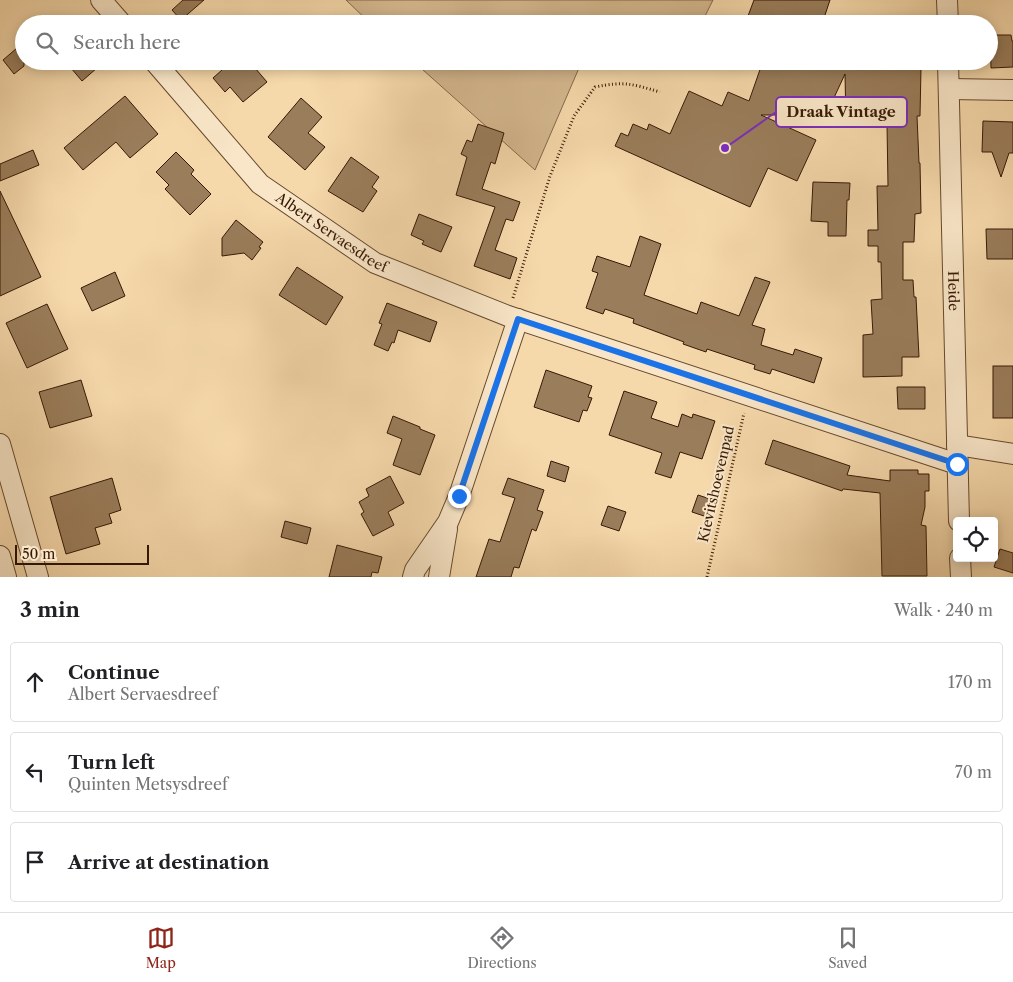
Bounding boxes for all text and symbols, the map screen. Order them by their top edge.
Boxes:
search box [15,15,998,70]
icon: search [33,29,61,57]
text: Search here [73,31,181,54]
callout: Draak Vintage [776,97,907,127]
text: Draak Vintage [786,102,896,121]
street label: Albert Servaesdreef [271,188,392,277]
street label: Heide [944,271,963,311]
street label: Kievitshoevenpad [694,424,738,544]
route start [946,453,969,476]
route end [448,485,471,508]
map controls [953,517,998,562]
button: locate [953,517,998,562]
scale bar [15,542,149,565]
text: 50 m [22,545,55,563]
text: 3 min [20,597,80,622]
text: Walk · 240 m [894,600,993,620]
text: Continue [68,661,160,684]
icon: ahead [21,668,49,696]
text: 170 m [948,672,992,692]
text: Albert Servaesdreef [68,684,218,704]
text: Turn left [68,751,155,774]
icon: left [21,758,49,786]
text: 70 m [955,762,992,782]
text: Quinten Metsysdreef [68,774,228,794]
icon: arrive [21,848,49,876]
text: Arrive at destination [68,851,269,874]
tab: Map [146,924,176,972]
tab: Directions [467,924,537,972]
tab: Saved [828,924,867,972]

